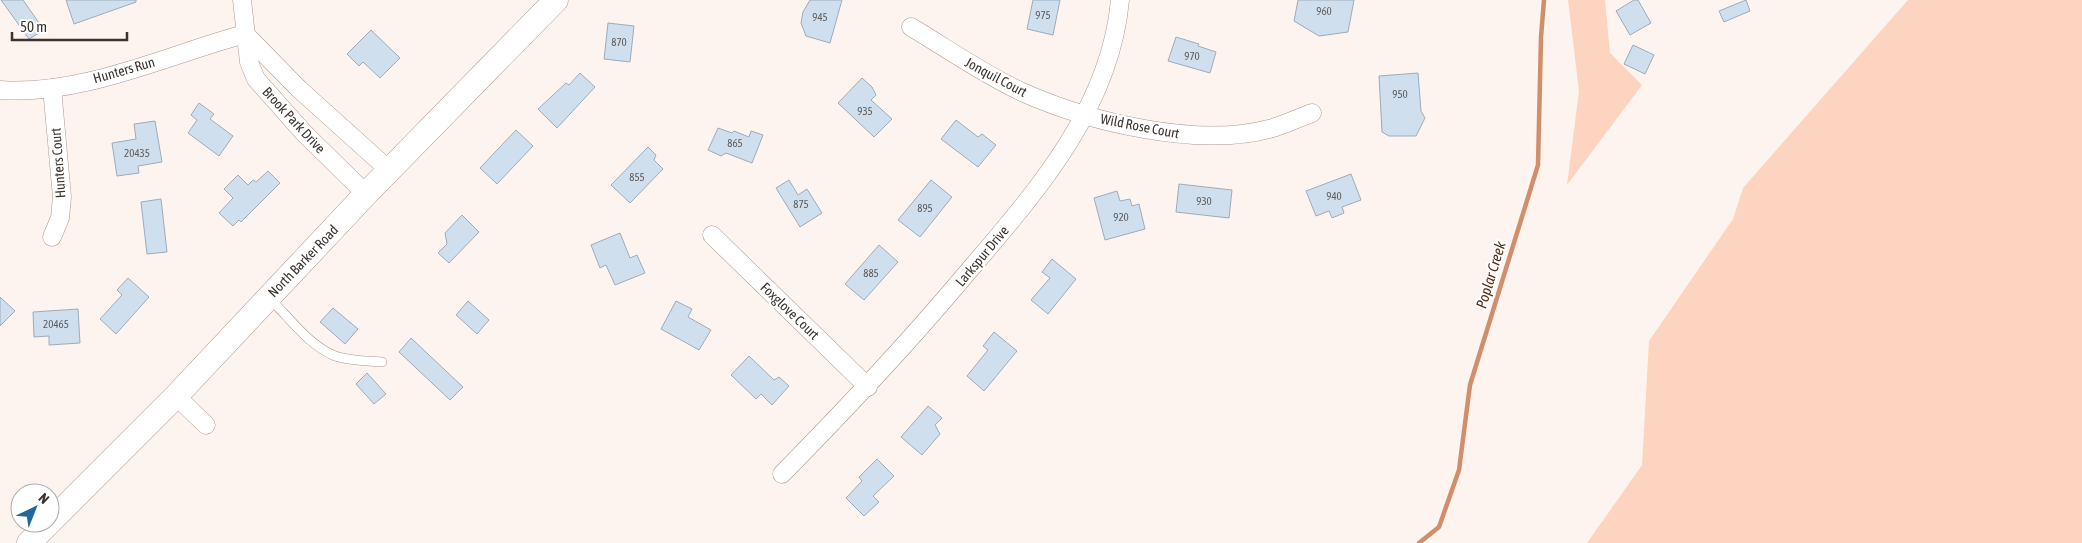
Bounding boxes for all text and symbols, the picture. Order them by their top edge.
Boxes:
house number: 960 [1316,5,1332,17]
house number: 975 [1035,9,1051,21]
scale bar [12,10,128,42]
house number: 945 [812,11,828,23]
text: 50 m [20,18,47,35]
house number: 870 [611,36,627,48]
house number: 970 [1184,50,1200,62]
street label: Hunters Run [91,54,157,86]
street label: Jonquil Court [962,54,1030,100]
street label: Brook Park Drive [259,84,329,156]
house number: 950 [1392,88,1408,100]
house number: 935 [857,105,873,117]
street label: Wild Rose Court [1099,111,1181,141]
street label: Hunters Court [48,127,68,199]
house number: 865 [727,137,743,149]
house number: 20435 [124,147,150,159]
house number: 855 [629,171,645,183]
house number: 940 [1326,190,1342,202]
house number: 930 [1196,195,1212,207]
house number: 875 [793,198,809,210]
house number: 895 [917,202,933,214]
house number: 920 [1113,211,1129,223]
street label: North Barker Road [265,222,341,300]
street label: Larkspur Drive [952,223,1012,289]
water label: Poplar Creek [1472,239,1509,310]
house number: 885 [863,267,879,279]
street label: Foxglove Court [757,279,823,343]
house number: 20465 [43,318,69,330]
north arrow [10,483,60,533]
text: N [35,490,52,507]

